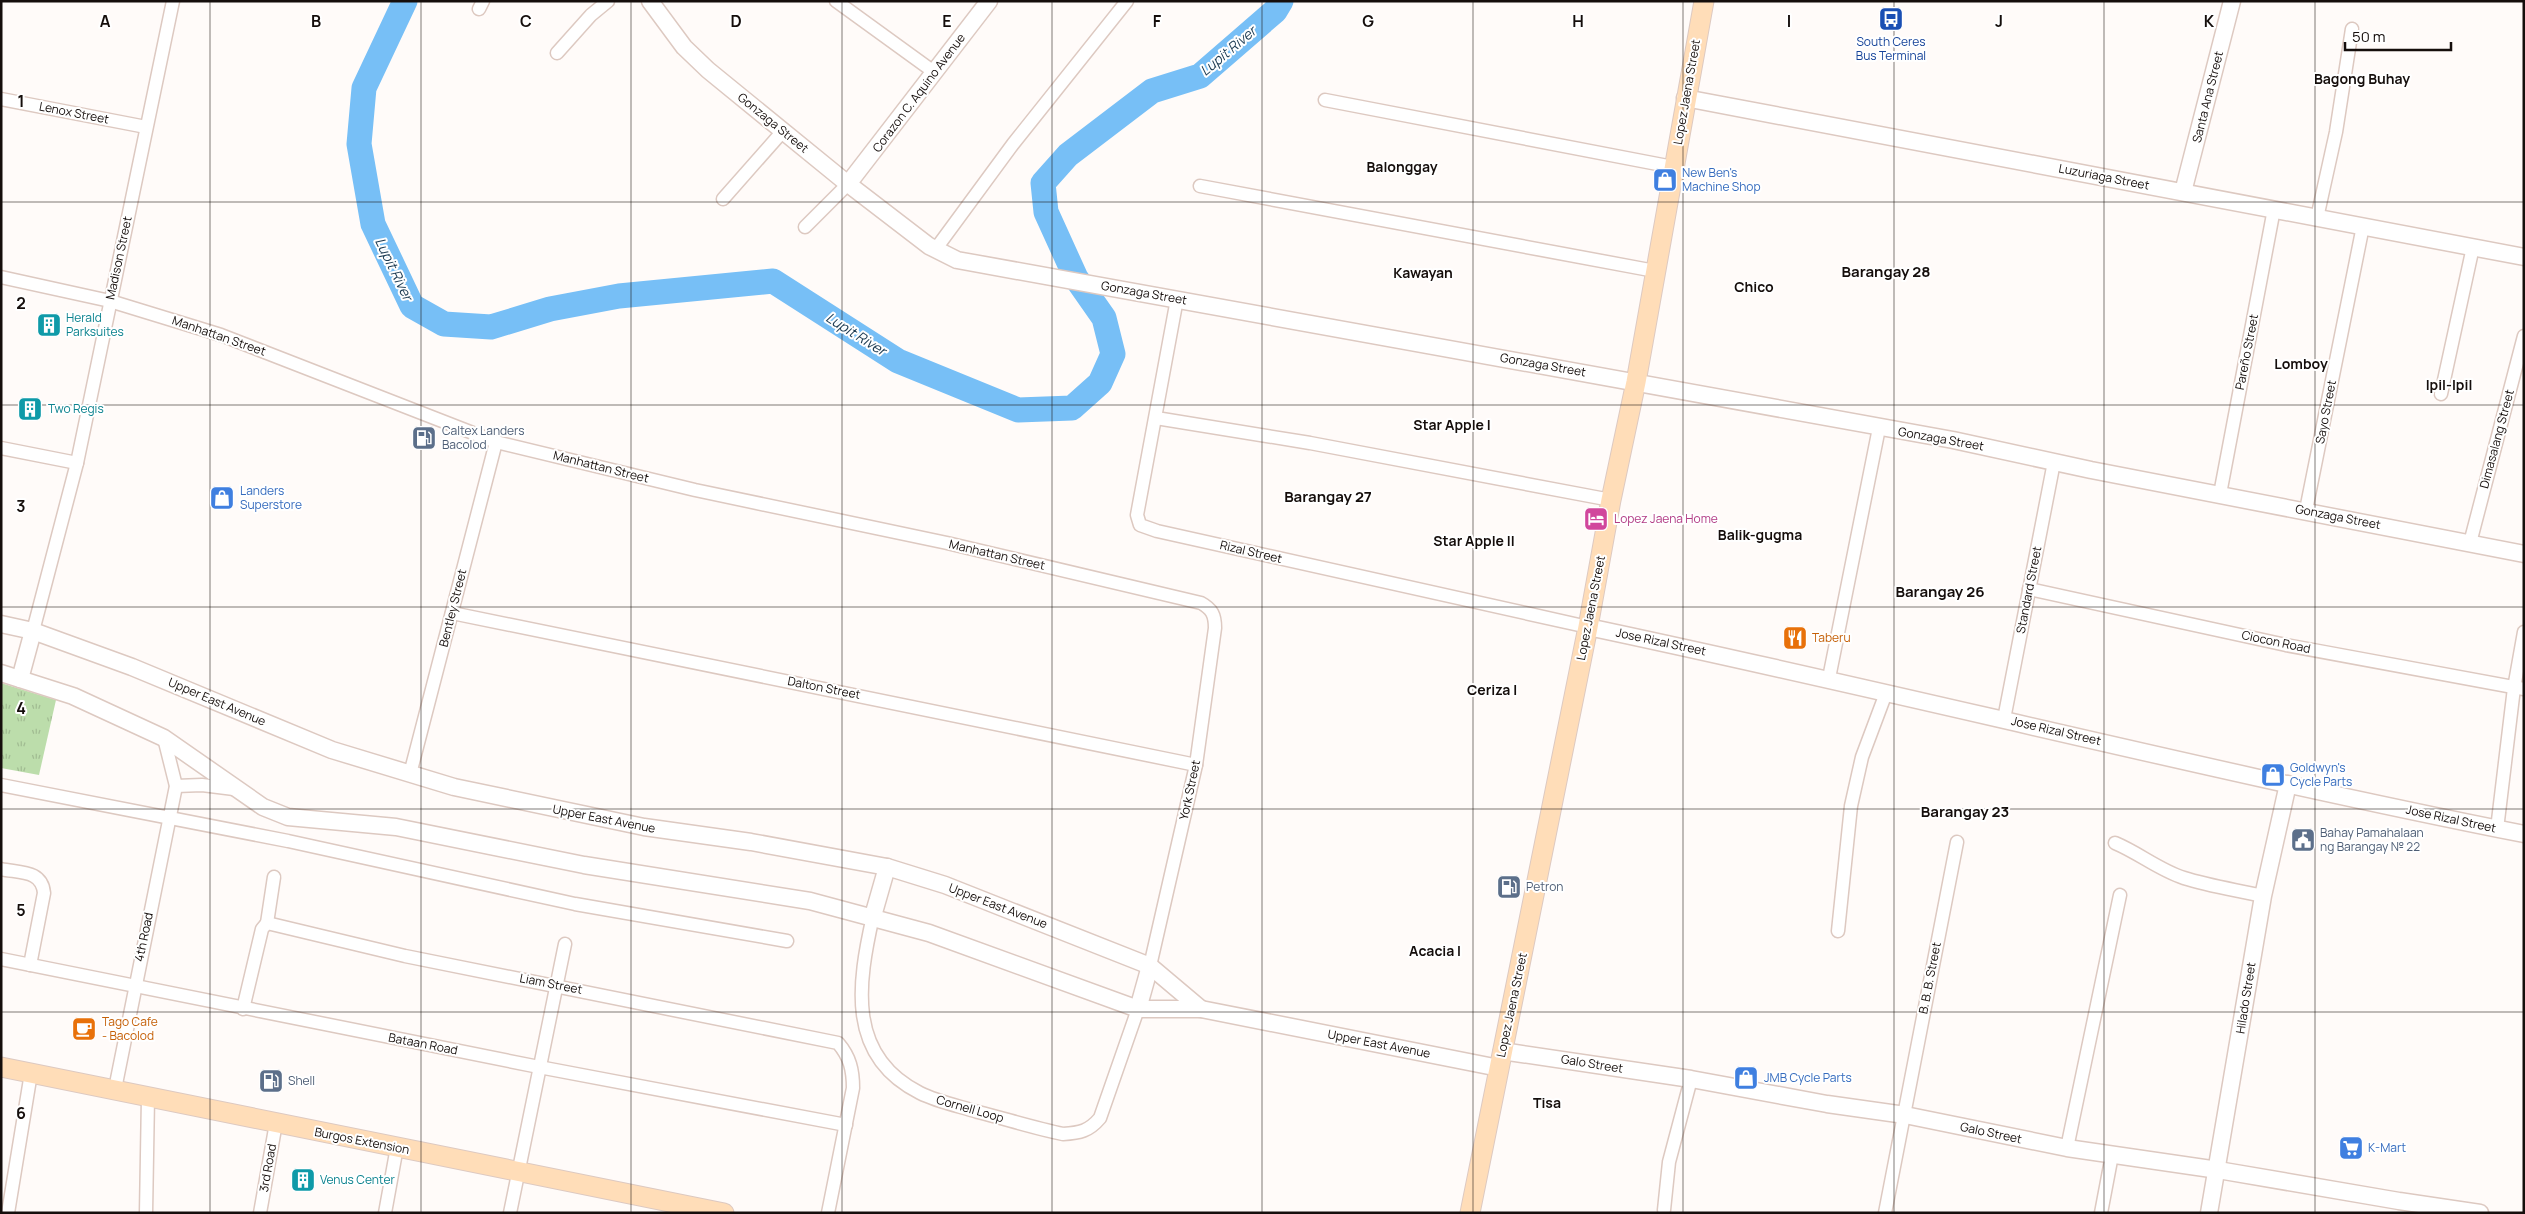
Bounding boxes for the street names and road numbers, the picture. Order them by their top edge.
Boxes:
street label: Corazon C. Aquino Avenue [868,30,969,156]
street label: Lopez Jaena Street [1669,38,1704,146]
street label: Santa Ana Street [2188,49,2227,145]
street label: Gonzaga Street [734,89,813,157]
street label: Lenox Street [38,97,111,128]
street label: Luzuriaga Street [2057,159,2151,194]
street label: Madison Street [101,214,136,301]
street label: Gonzaga Street [1100,277,1188,308]
street label: Manhattan Street [170,312,268,360]
street label: Pareño Street [2231,312,2262,391]
street label: Gonzaga Street [1499,349,1587,380]
street label: Sayo Street [2311,378,2340,445]
street label: Dimasalang Street [2475,387,2518,490]
street label: Gonzaga Street [1897,423,1985,454]
street label: Manhattan Street [552,446,651,487]
street label: Gonzaga Street [2294,500,2382,533]
street label: Manhattan Street [947,535,1047,574]
street label: Rizal Street [1218,536,1284,567]
street label: Standard Street [2012,545,2045,635]
street label: Lopez Jaena Street [1572,554,1609,662]
street label: Bentley Street [435,567,470,649]
street label: Jose Rizal Street [1614,624,1708,659]
street label: Ciocon Road [2240,626,2312,657]
street label: Dalton Street [786,672,862,703]
street label: Upper East Avenue [166,673,269,730]
street label: Jose Rizal Street [2009,712,2103,749]
street label: York Street [1175,758,1204,821]
street label: Upper East Avenue [551,800,657,837]
street label: Jose Rizal Street [2404,801,2498,836]
street label: Upper East Avenue [946,879,1050,932]
street label: 4th Road [130,911,157,963]
street label: B. B. B. Street [1914,940,1945,1015]
street label: Lopez Jaena Street [1492,951,1531,1059]
street label: Hilado Street [2231,961,2260,1035]
street label: Liam Street [518,969,584,998]
street label: Upper East Avenue [1326,1025,1432,1062]
street label: Bataan Road [387,1028,459,1059]
street label: Galo Street [1560,1050,1625,1077]
street label: Cornell Loop [934,1091,1006,1126]
street label: Galo Street [1959,1118,2024,1147]
street label: Burgos Extension [313,1123,411,1158]
street label: 3rd Road [255,1142,280,1193]

